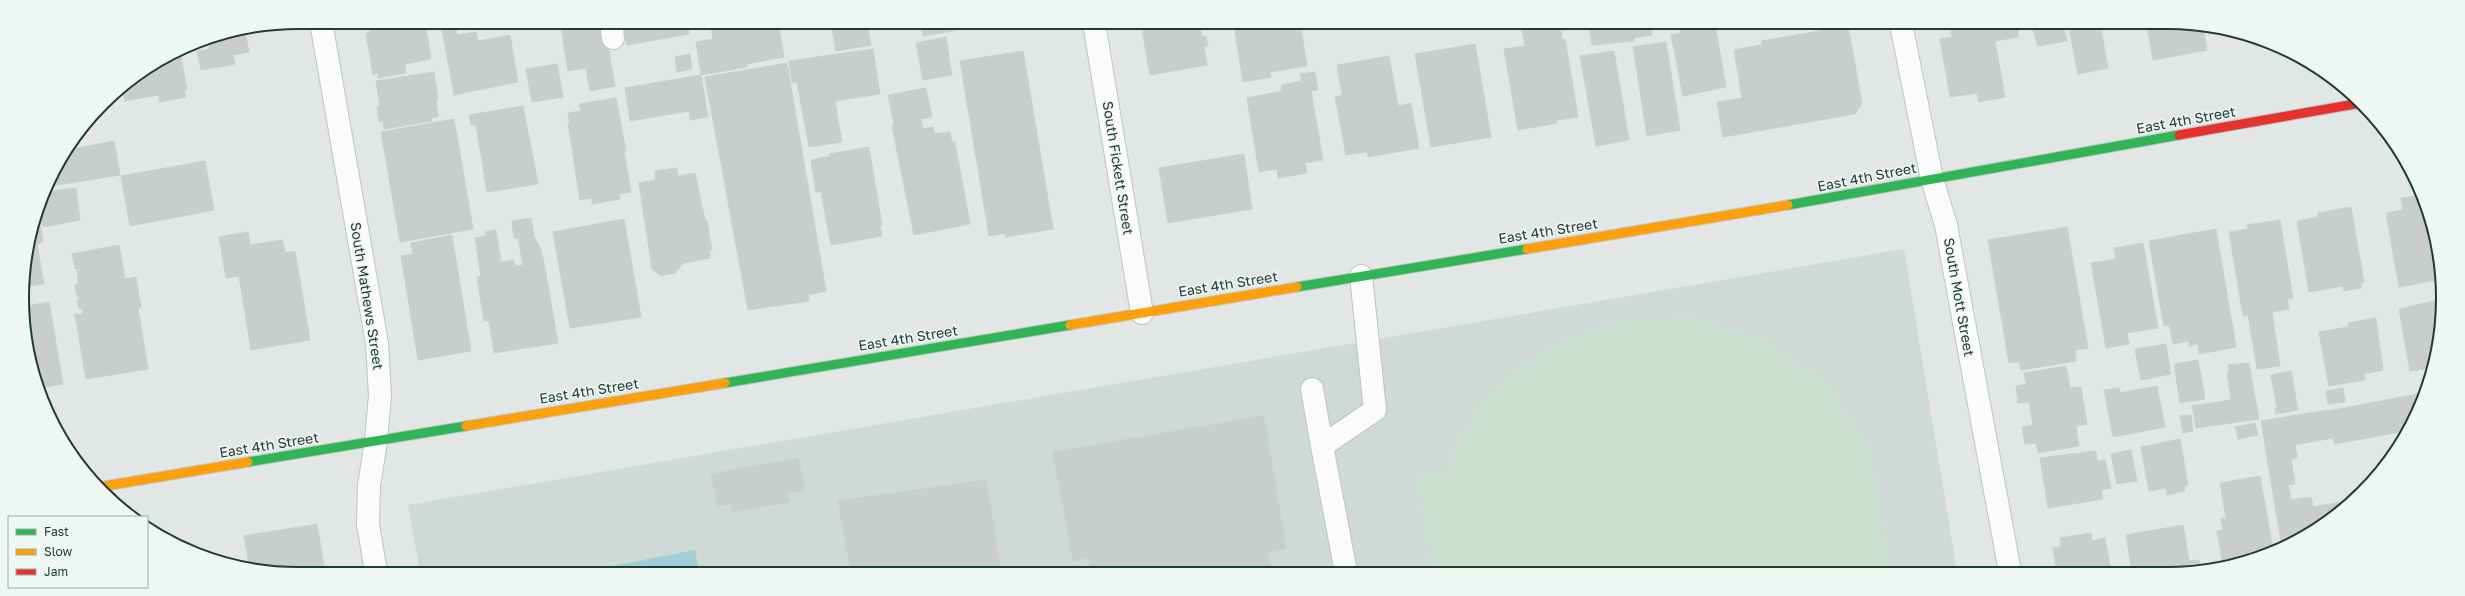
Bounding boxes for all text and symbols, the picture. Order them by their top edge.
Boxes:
street label: South Fickett Street [1100,100,1137,236]
street label: East 4th Street [2135,102,2237,137]
street label: East 4th Street [1816,159,1918,194]
street label: East 4th Street [1497,214,1599,247]
street label: South Mathews Street [347,221,388,371]
street label: South Mott Street [1941,236,1978,357]
street label: East 4th Street [1177,267,1279,300]
street label: East 4th Street [857,321,959,354]
street label: East 4th Street [538,374,640,407]
street label: East 4th Street [218,428,320,461]
legend [8,516,148,588]
text: Fast [44,524,69,539]
text: Slow [44,544,72,559]
text: Jam [44,564,68,579]

